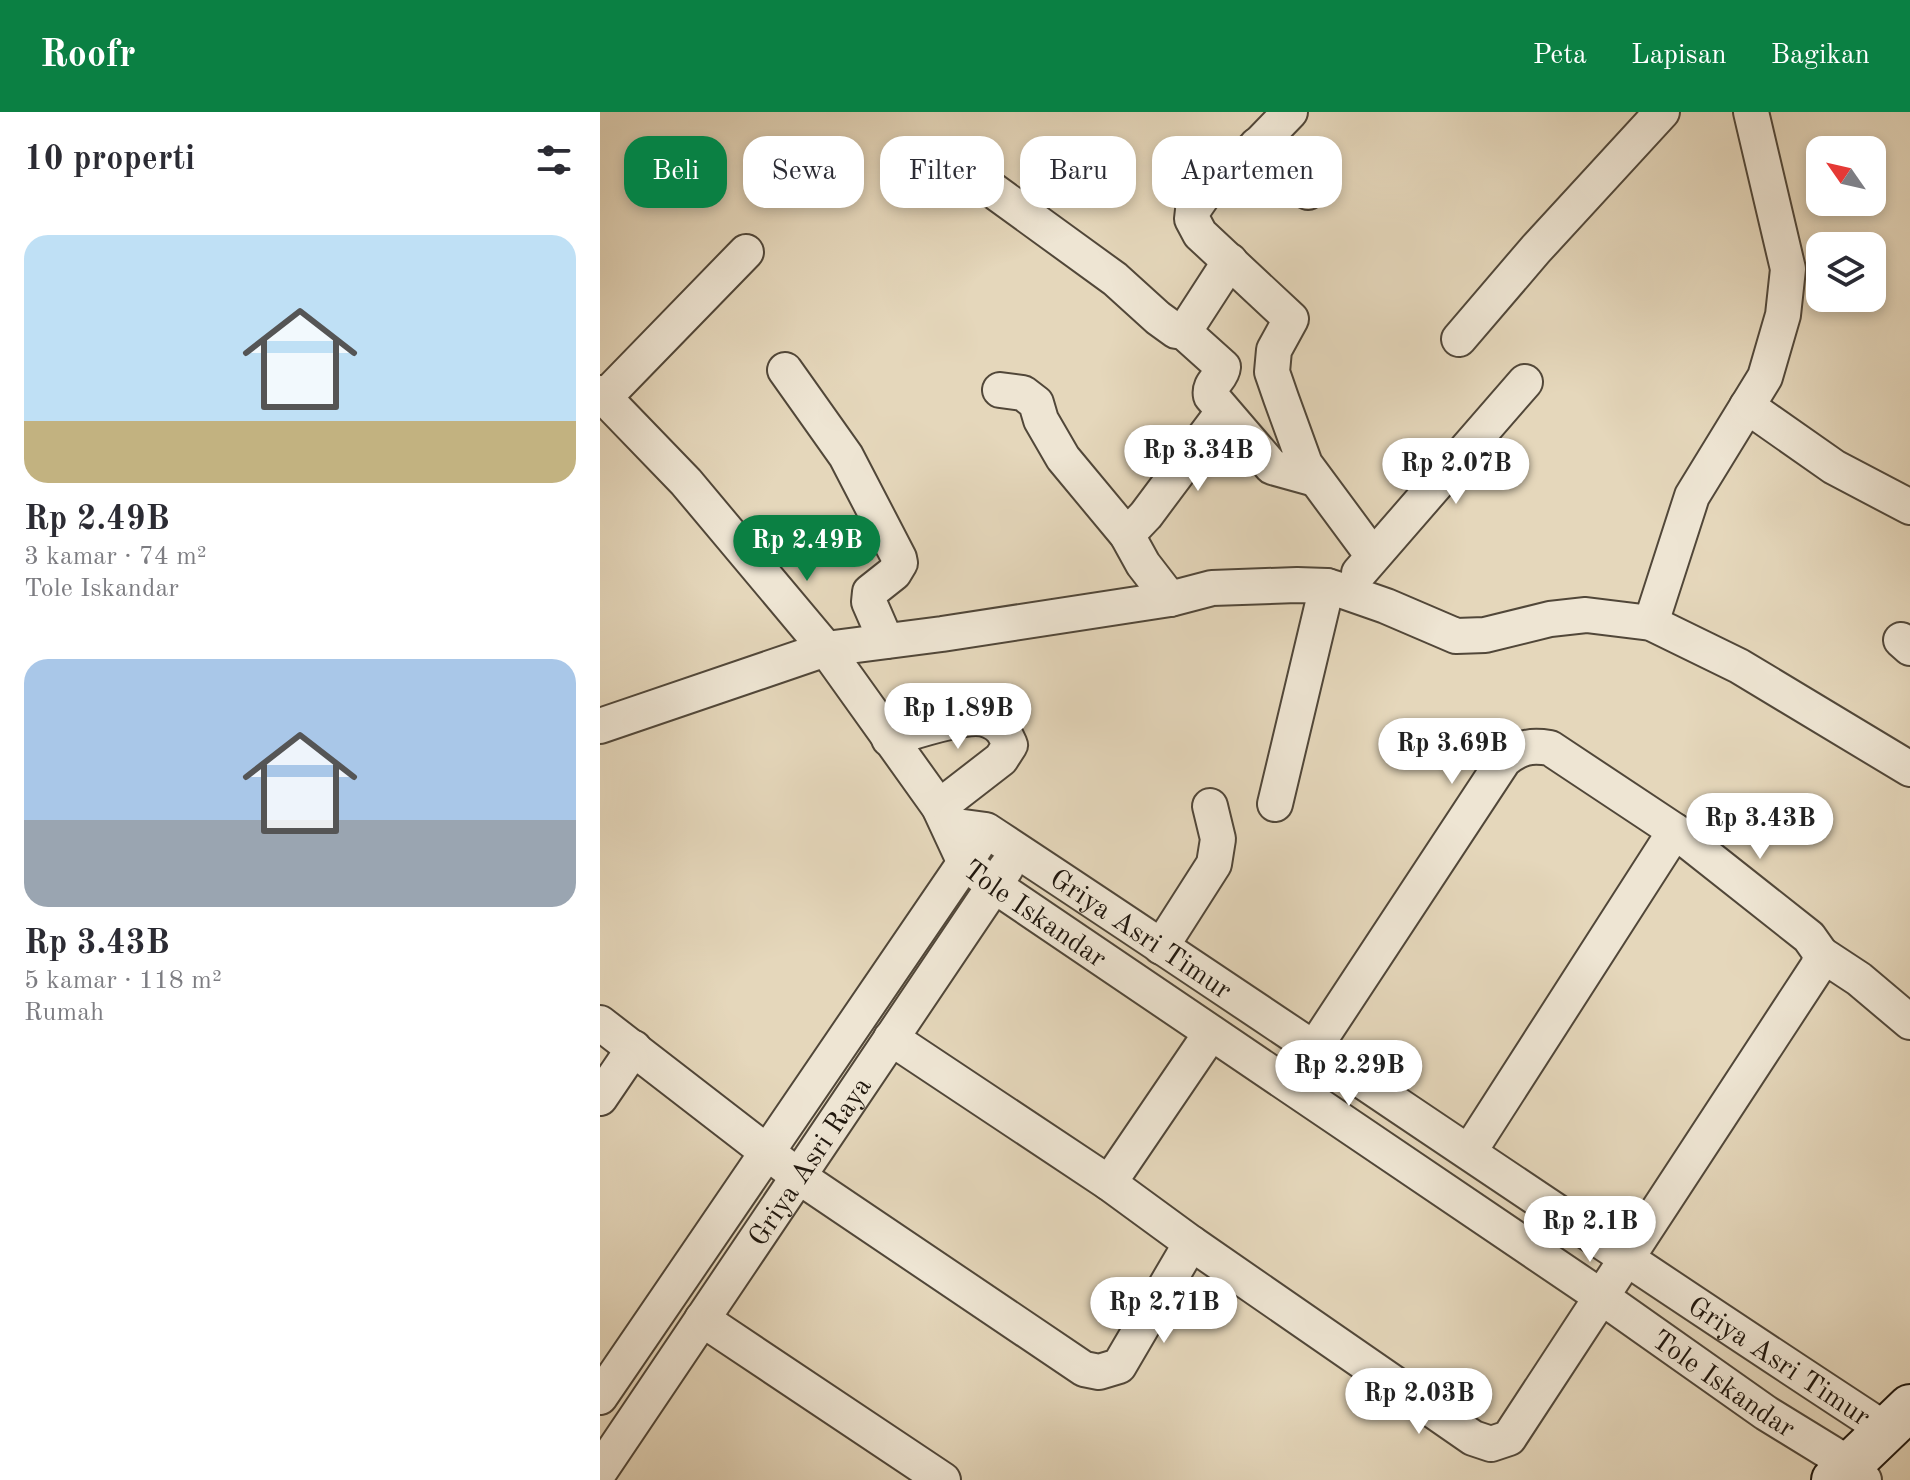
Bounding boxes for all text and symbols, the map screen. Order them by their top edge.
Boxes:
text: Roofr [40,37,136,75]
text: Peta [1533,42,1587,70]
text: Lapisan [1631,42,1727,70]
text: Bagikan [1771,42,1870,70]
chip: Beli [624,136,727,208]
chip: Sewa [743,136,864,208]
chip: Filter [880,136,1004,208]
chip: Baru [1020,136,1136,208]
chip: Apartemen [1152,136,1342,208]
north arrow [1806,136,1886,216]
map controls [1806,136,1886,312]
icon: filters [532,138,576,182]
text: 10 properti [24,143,195,177]
button: layers [1806,232,1886,312]
icon: home [228,287,372,431]
pin: Rp 3.34B [1115,425,1281,493]
text: Rp 3.34B [1142,438,1254,464]
pin: Rp 2.07B [1373,438,1539,506]
text: Rp 2.07B [1400,451,1512,477]
text: Rp 2.49B [24,503,170,537]
pin: Rp 2.49B [724,515,890,583]
text: Rp 2.49B [751,528,863,554]
text: 3 kamar · 74 m² [24,544,207,570]
text: Tole Iskandar [24,576,179,602]
pin: Rp 1.89B [875,683,1041,751]
text: Rp 1.89B [902,696,1014,722]
icon: home [228,711,372,855]
pin: Rp 3.69B [1369,718,1535,786]
text: Rp 3.69B [1396,731,1508,757]
pin: Rp 3.43B [1677,793,1843,861]
text: Rp 3.43B [1704,806,1816,832]
street label: Tole Iskandar [957,856,1110,974]
street label: Griya Asri Timur [1044,865,1236,1006]
text: Rp 3.43B [24,927,170,961]
text: 5 kamar · 118 m² [24,968,222,994]
text: Rumah [24,1000,104,1026]
pin: Rp 2.29B [1266,1040,1432,1108]
text: Rp 2.29B [1293,1053,1405,1079]
street label: Griya Asri Raya [745,1073,878,1252]
pin: Rp 2.1B [1516,1196,1664,1264]
text: Rp 2.1B [1542,1209,1638,1235]
pin: Rp 2.71B [1081,1277,1247,1345]
text: Rp 2.71B [1108,1290,1220,1316]
street label: Griya Asri Timur [1682,1293,1874,1433]
street label: Tole Iskandar [1646,1326,1799,1444]
pin: Rp 2.03B [1336,1368,1502,1436]
text: Rp 2.03B [1363,1381,1475,1407]

